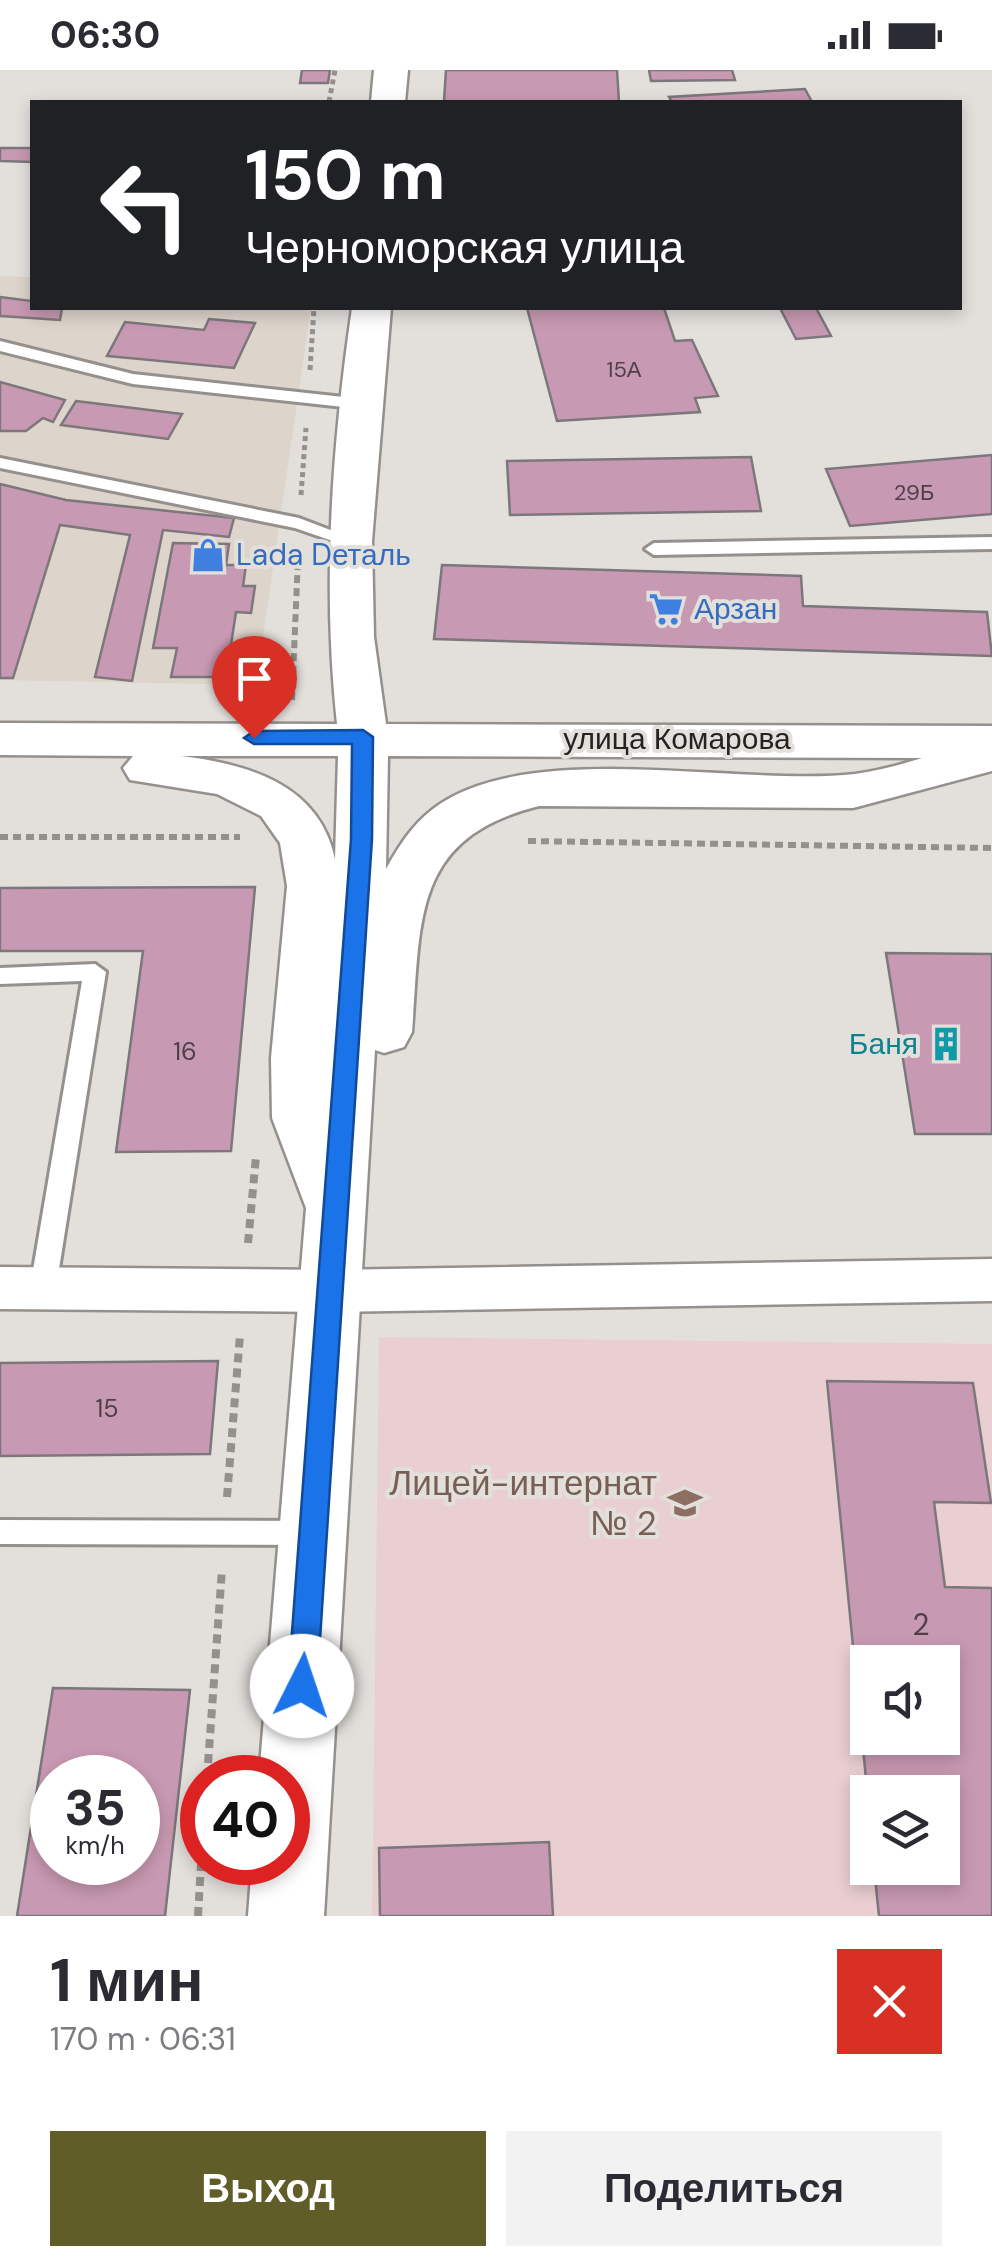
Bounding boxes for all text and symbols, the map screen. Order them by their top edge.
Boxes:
text: 06:30 [50,10,160,60]
text: 150 m [245,130,446,221]
icon: left [80,140,210,270]
text: Черноморская улица [245,218,684,277]
house number: 15А [607,355,642,384]
house number: 29Б [894,478,934,507]
place label: Lada Dеталь [236,535,411,574]
shop icon: Lada Dеталь [189,536,227,574]
place label: Арзан [694,589,777,628]
supermarket icon: Арзан [647,590,685,628]
pin [212,636,297,739]
icon: arrive [227,651,282,706]
street label: улица Комарова [563,719,791,758]
place label: Баня [849,1024,918,1063]
building icon: Баня [927,1025,965,1063]
house number: 16 [173,1035,197,1068]
house number: 15 [95,1392,119,1425]
place label: Лицей-интернат № 2 [389,1460,657,1546]
school or university icon: Лицей-интернат № 2 [666,1484,704,1522]
house number: 2 [912,1605,930,1644]
position arrow [250,1634,354,1738]
map controls [850,1645,960,1885]
button: sound [850,1645,960,1755]
speed limit sign: 40 [180,1755,310,1885]
text: 35 [64,1775,126,1841]
button: layers [850,1775,960,1885]
text: km/h [65,1829,125,1862]
text: 1 мин [50,1941,203,2020]
button: close [837,1949,942,2054]
text: 170 m · 06:31 [50,2018,236,2060]
button: Выход [50,2131,486,2246]
button: Поделиться [506,2131,942,2246]

